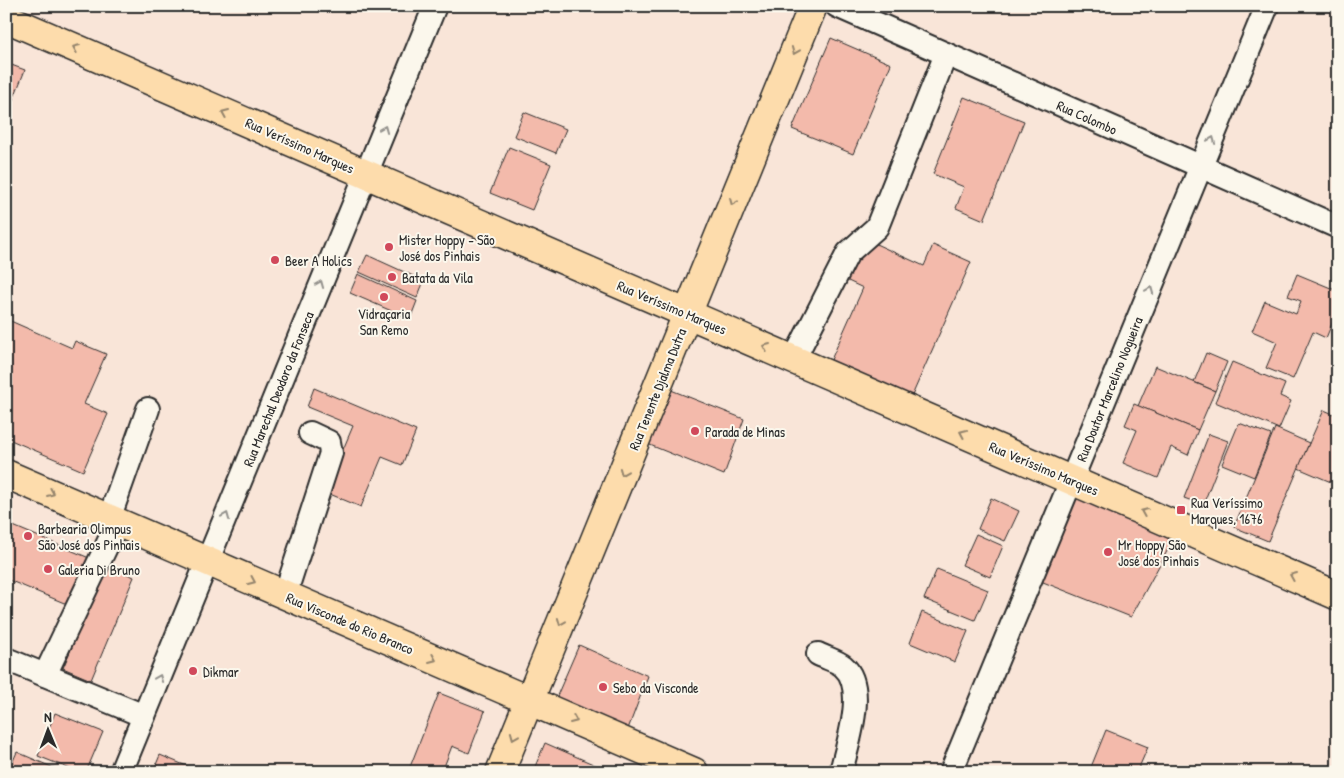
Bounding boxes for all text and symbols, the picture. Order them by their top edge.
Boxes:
one-way arrow [72,44,81,54]
one-way arrow [791,46,801,55]
street label: Rua Colombo [1054,95,1121,139]
one-way arrow [221,108,230,119]
street label: Rua Veríssimo Marques [242,112,357,178]
one-way arrow [378,125,389,134]
one-way arrow [1207,136,1217,144]
one-way arrow [729,197,740,206]
place label: Mister Hoppy - São José dos Pinhais [399,230,495,265]
marker: Mister Hoppy - São José dos Pinhais [383,241,395,253]
place label: Beer A Holics [285,251,352,270]
marker: Beer A Holics [269,254,281,266]
place label: Batata da Vila [402,268,473,287]
marker: Batata da Vila [386,271,398,283]
street label: Rua Veríssimo Marques [614,275,730,340]
one-way arrow [315,281,325,289]
one-way arrow [1144,286,1155,295]
marker: Vidraçaria San Remo [378,291,390,303]
place label: Vidraçaria San Remo [358,304,411,339]
street label: Rua Marechal Deodoro da Fonseca [238,308,318,469]
street label: Rua Doutor Marcelino Nogueira [1071,313,1148,465]
street label: Rua Tenente Djalma Dutra [624,325,691,453]
one-way arrow [762,343,771,354]
place label: Parada de Minas [705,422,785,441]
marker: Parada de Minas [689,425,701,437]
one-way arrow [959,429,968,440]
street label: Rua Veríssimo Marques [986,436,1102,501]
one-way arrow [618,467,629,476]
one-way arrow [46,487,55,498]
place label: Rua Veríssimo Marques, 1676 [1191,493,1263,529]
marker: Rua Veríssimo Marques, 1676 [1175,504,1187,516]
one-way arrow [1140,507,1149,518]
one-way arrow [219,512,230,521]
place label: Barbearia Olimpus São José dos Pinhais [38,519,140,554]
marker: Barbearia Olimpus São José dos Pinhais [22,530,34,542]
place label: Mr Hoppy São José dos Pinhais [1118,535,1199,570]
marker: Mr Hoppy São José dos Pinhais [1102,546,1114,558]
place label: Galeria Di Bruno [58,560,140,579]
marker: Galeria Di Bruno [42,563,54,575]
one-way arrow [1289,572,1298,583]
one-way arrow [247,574,256,585]
street label: Rua Visconde do Rio Branco [283,588,417,659]
one-way arrow [556,617,567,626]
one-way arrow [428,652,437,663]
place label: Dikmar [203,662,240,681]
marker: Dikmar [187,665,199,677]
one-way arrow [153,674,163,683]
place label: Sebo da Visconde [613,678,699,697]
marker: Sebo da Visconde [597,681,609,693]
north arrow [22,706,72,756]
text: N [44,707,52,726]
one-way arrow [569,713,578,724]
one-way arrow [510,731,521,740]

